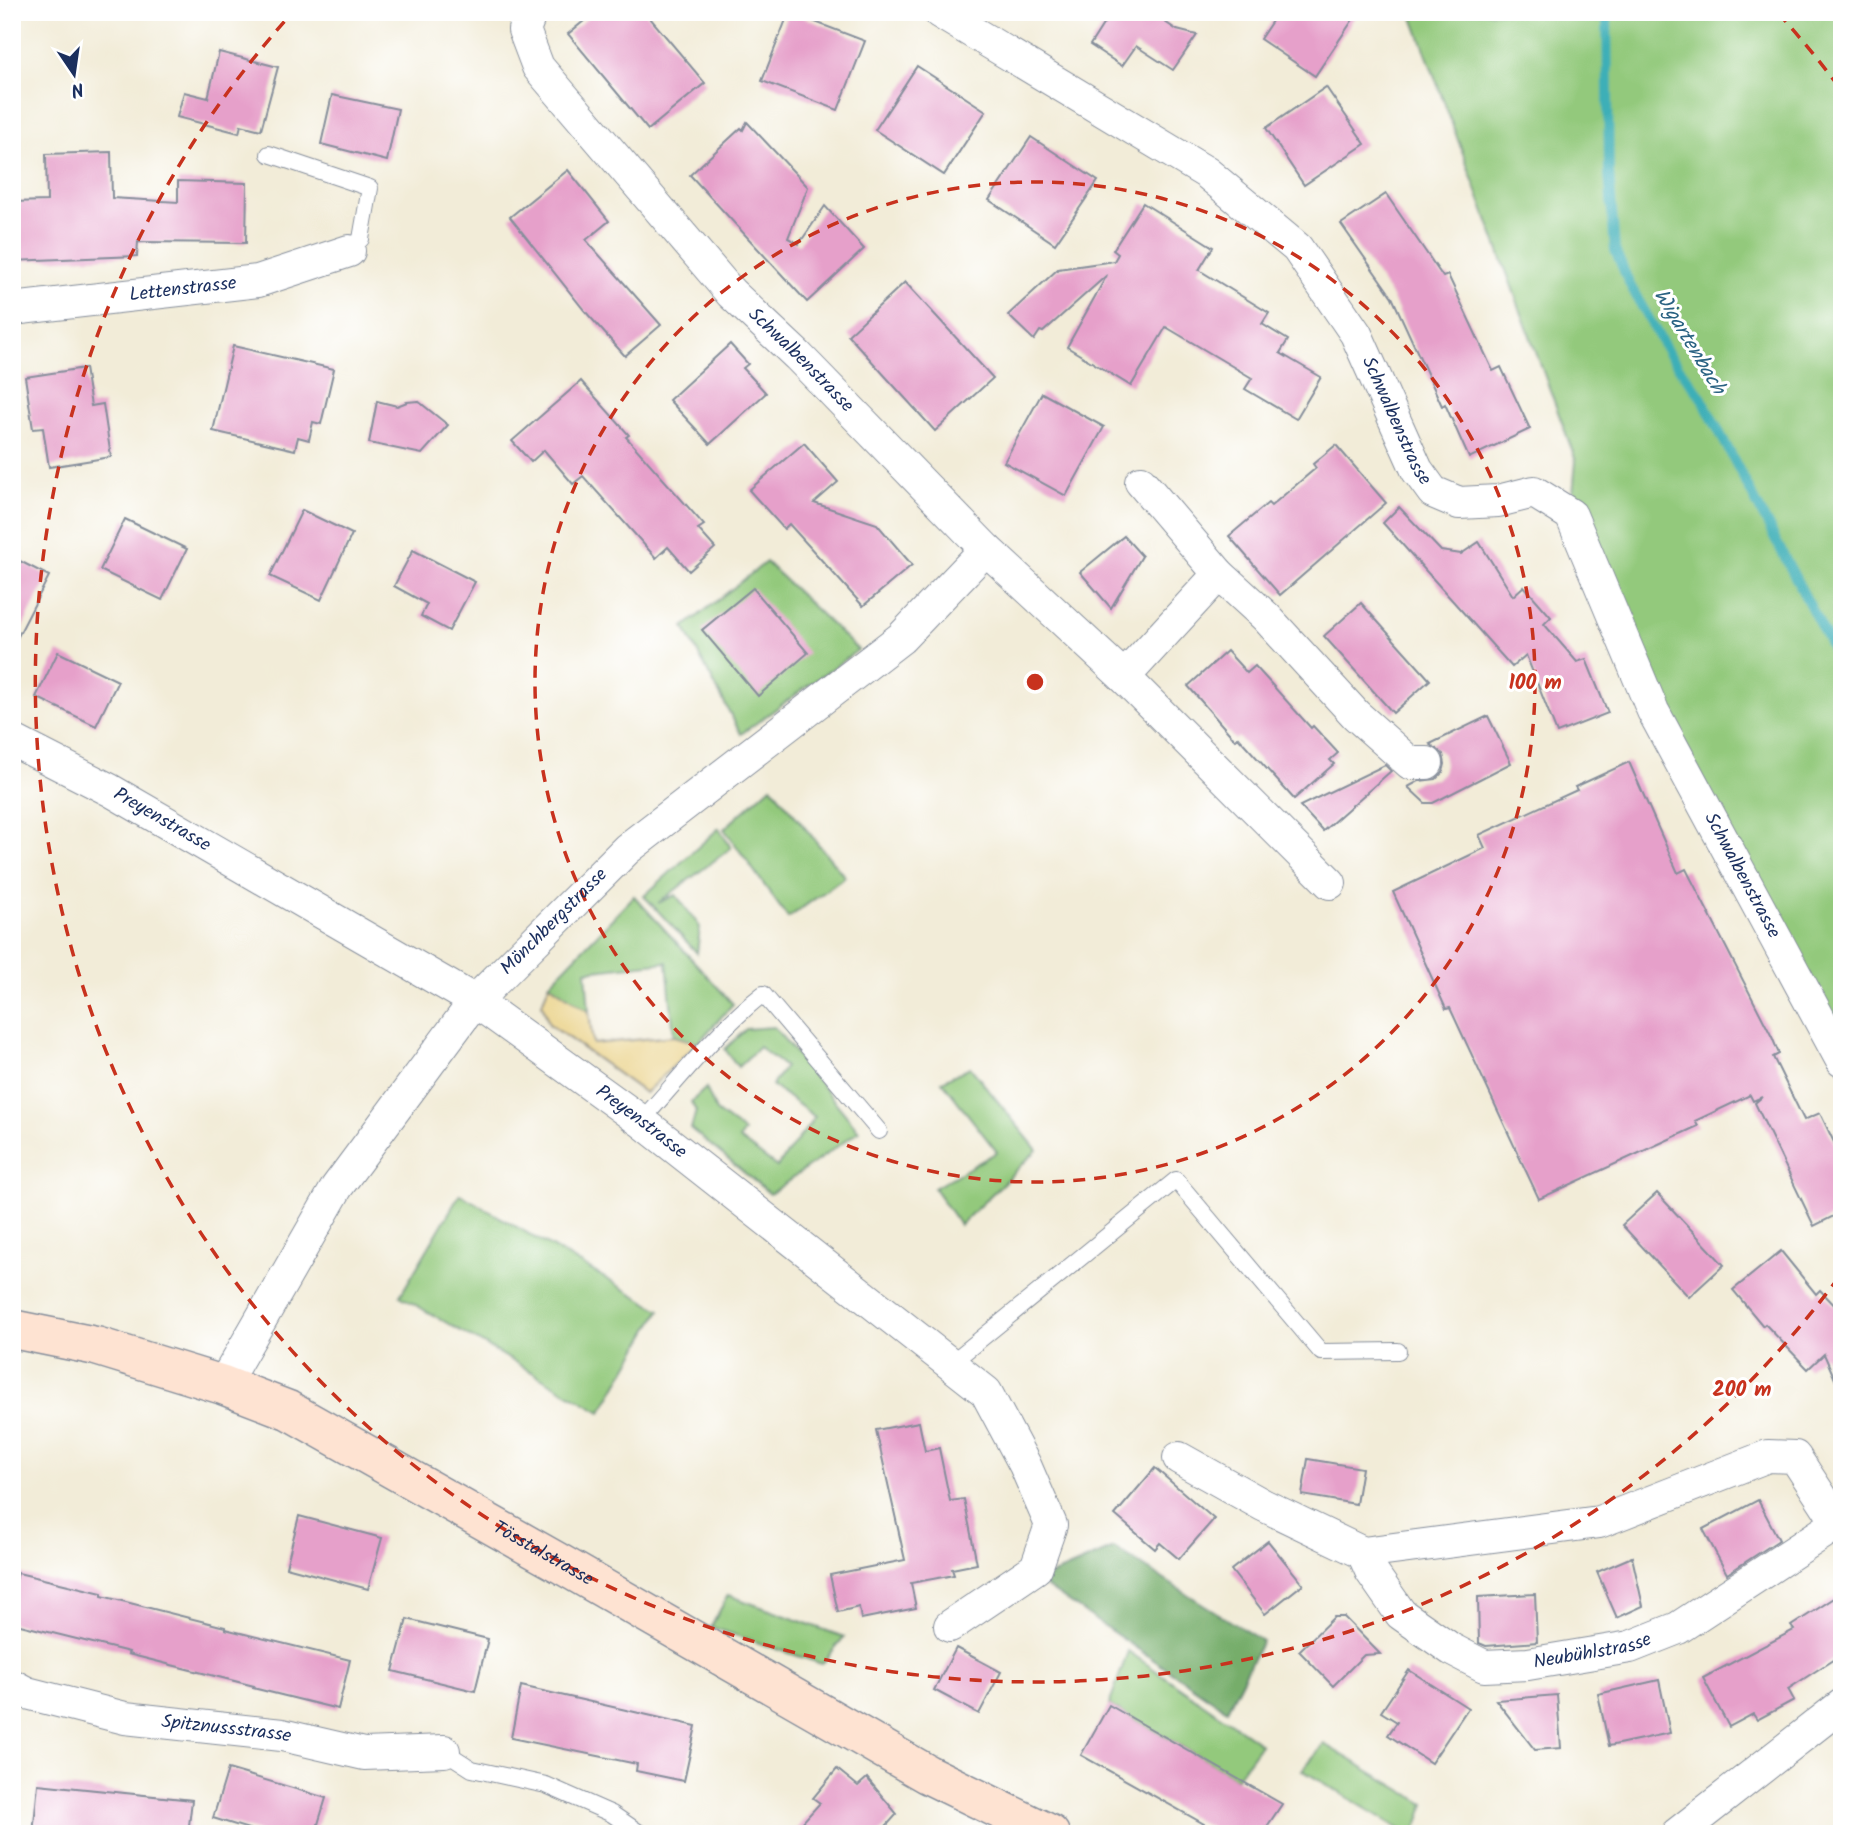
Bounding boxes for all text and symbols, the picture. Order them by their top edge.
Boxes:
north arrow [38,38,108,108]
text: N [68,73,87,105]
street label: Lettenstrasse [128,268,239,311]
water label: Wigartenbach [1644,283,1735,403]
street label: Schwalbenstrasse [741,301,861,420]
street label: Schwalbenstrasse [1353,352,1439,493]
text: 100 m [1508,667,1562,700]
centre of rings [1023,670,1047,694]
street label: Preyenstrasse [108,780,217,860]
street label: Schwalbenstrasse [1696,807,1788,945]
street label: Mönchbergstrasse [493,861,615,983]
street label: Preyenstrasse [589,1077,694,1167]
text: 200 m [1712,1374,1772,1407]
street label: Tösstalstrasse [487,1513,599,1595]
street label: Neubühlstrasse [1531,1625,1657,1678]
street label: Spitznussstrasse [160,1707,295,1752]

